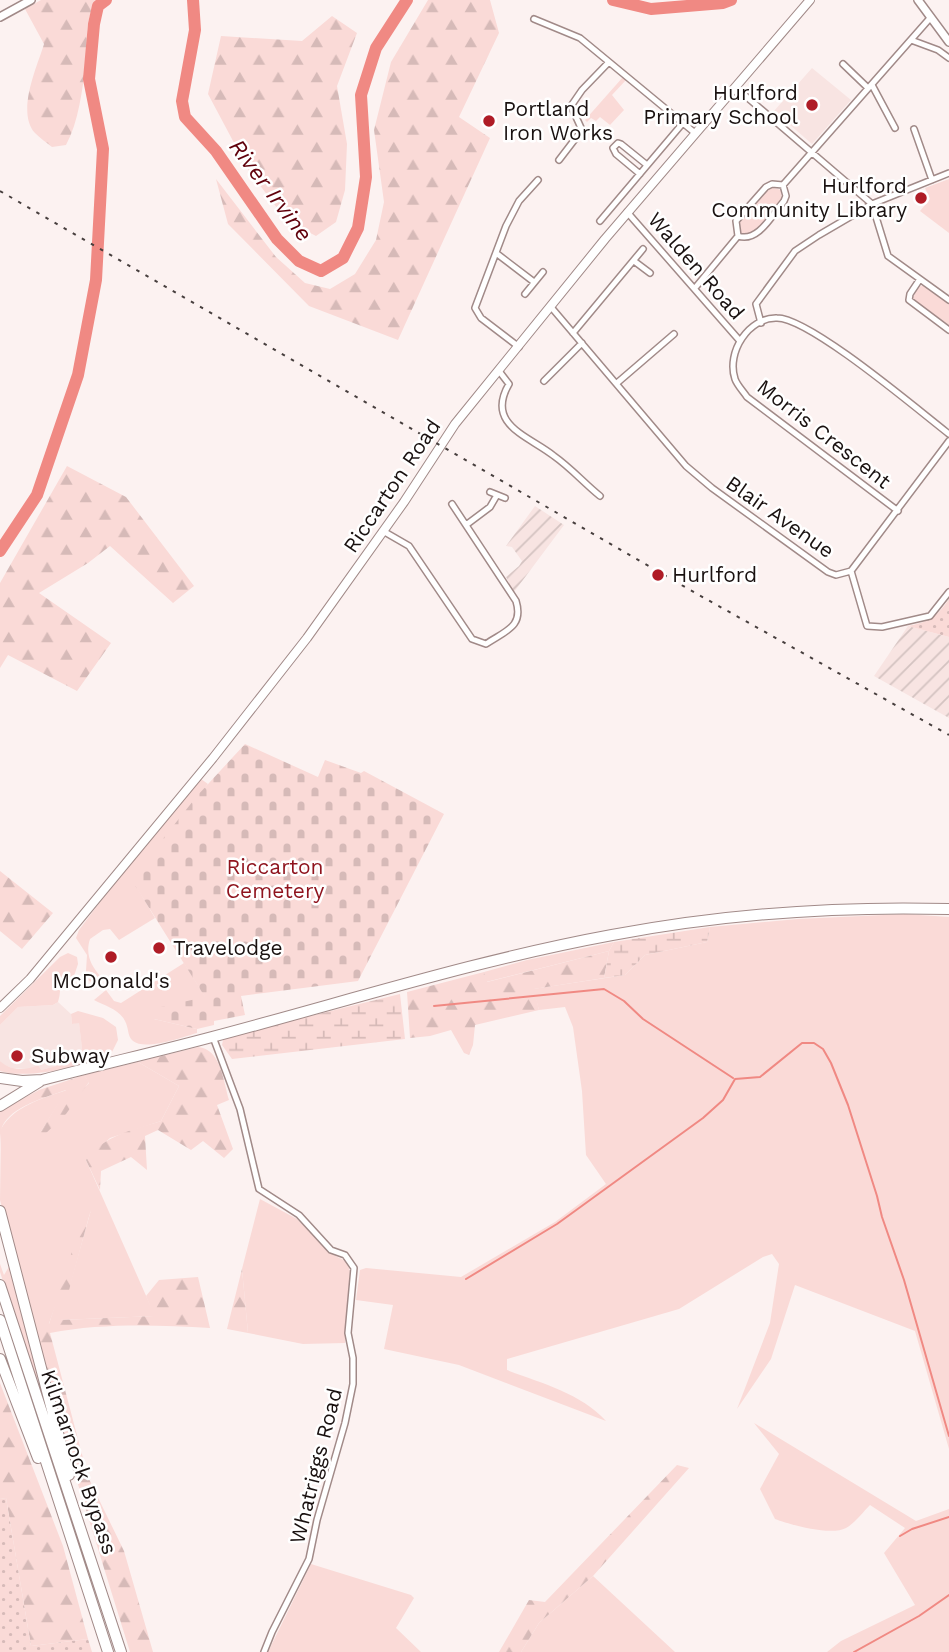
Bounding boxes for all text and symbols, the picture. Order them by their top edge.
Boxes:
place label: Hurlford Primary School [643,80,799,129]
place label: Portland Iron Works [503,96,613,145]
marker: Hurlford Primary School [804,97,820,113]
marker: Portland Iron Works [481,113,497,129]
water label: River Irvine [223,134,318,247]
place label: Hurlford Community Library [711,173,907,222]
marker: Hurlford Community Library [913,190,929,206]
street label: Walden Road [643,207,750,325]
street label: Morris Crescent [753,374,896,494]
street label: Riccarton Road [338,414,445,557]
street label: Blair Avenue [721,470,839,563]
place label: Hurlford [672,562,757,587]
marker: Hurlford [650,567,666,583]
park label: Riccarton Cemetery [226,854,324,903]
place label: Travelodge [173,935,283,960]
marker: Travelodge [151,940,167,956]
marker: McDonald's [103,949,119,965]
place label: McDonald's [52,968,170,993]
place label: Subway [31,1043,110,1068]
marker: Subway [9,1048,25,1064]
street label: Kilmarnock Bypass [36,1366,123,1558]
street label: Whatriggs Road [284,1386,347,1546]

